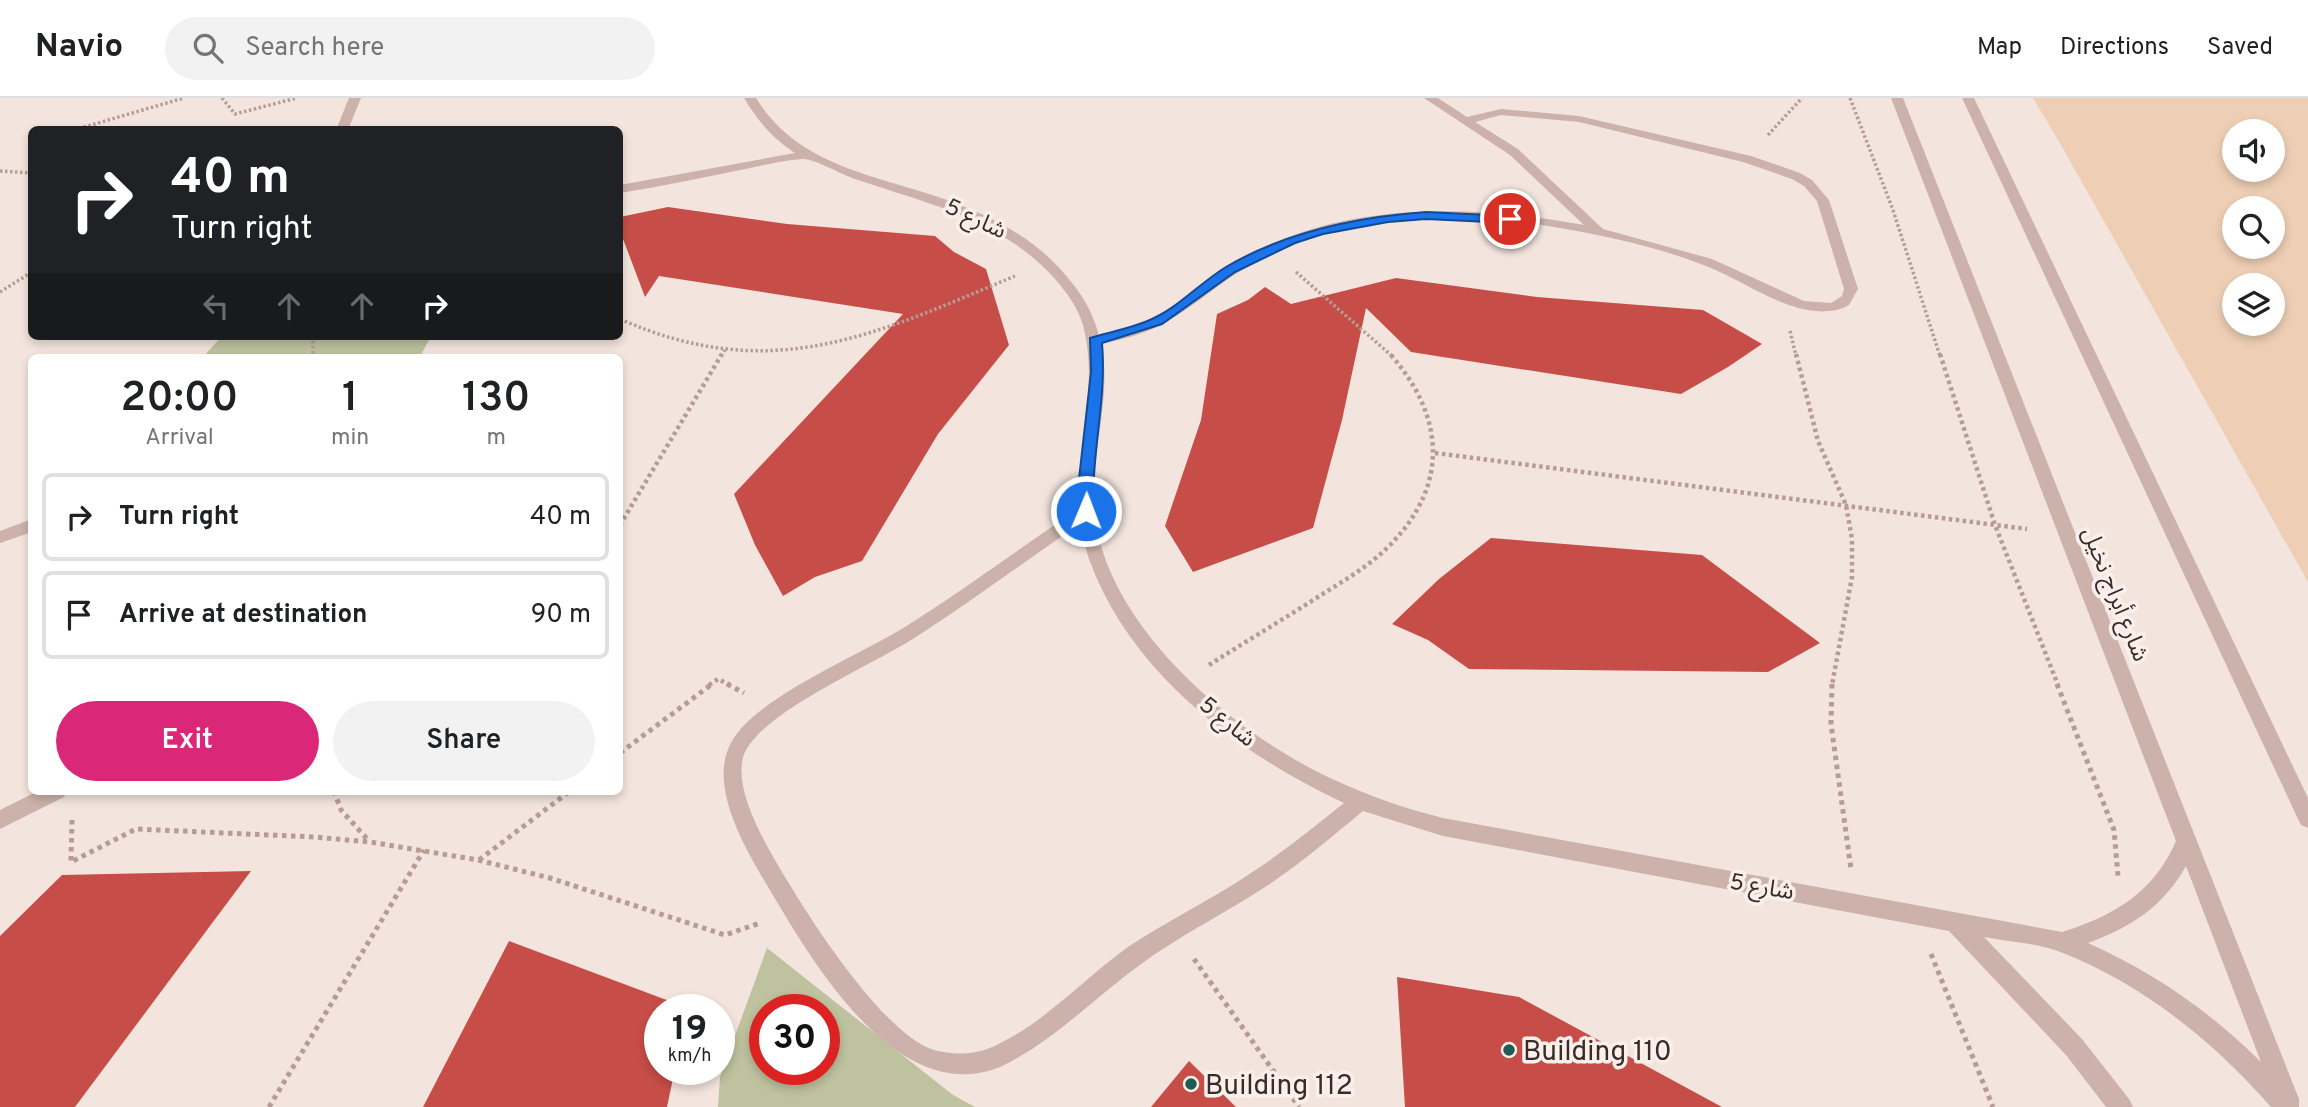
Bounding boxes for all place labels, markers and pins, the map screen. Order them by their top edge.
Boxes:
pin [1480,189,1540,249]
place label: Building 110 [1523,1035,1672,1071]
marker: Building 110 [1501,1042,1517,1058]
place label: Building 112 [1205,1069,1353,1105]
marker: Building 112 [1183,1076,1199,1092]

